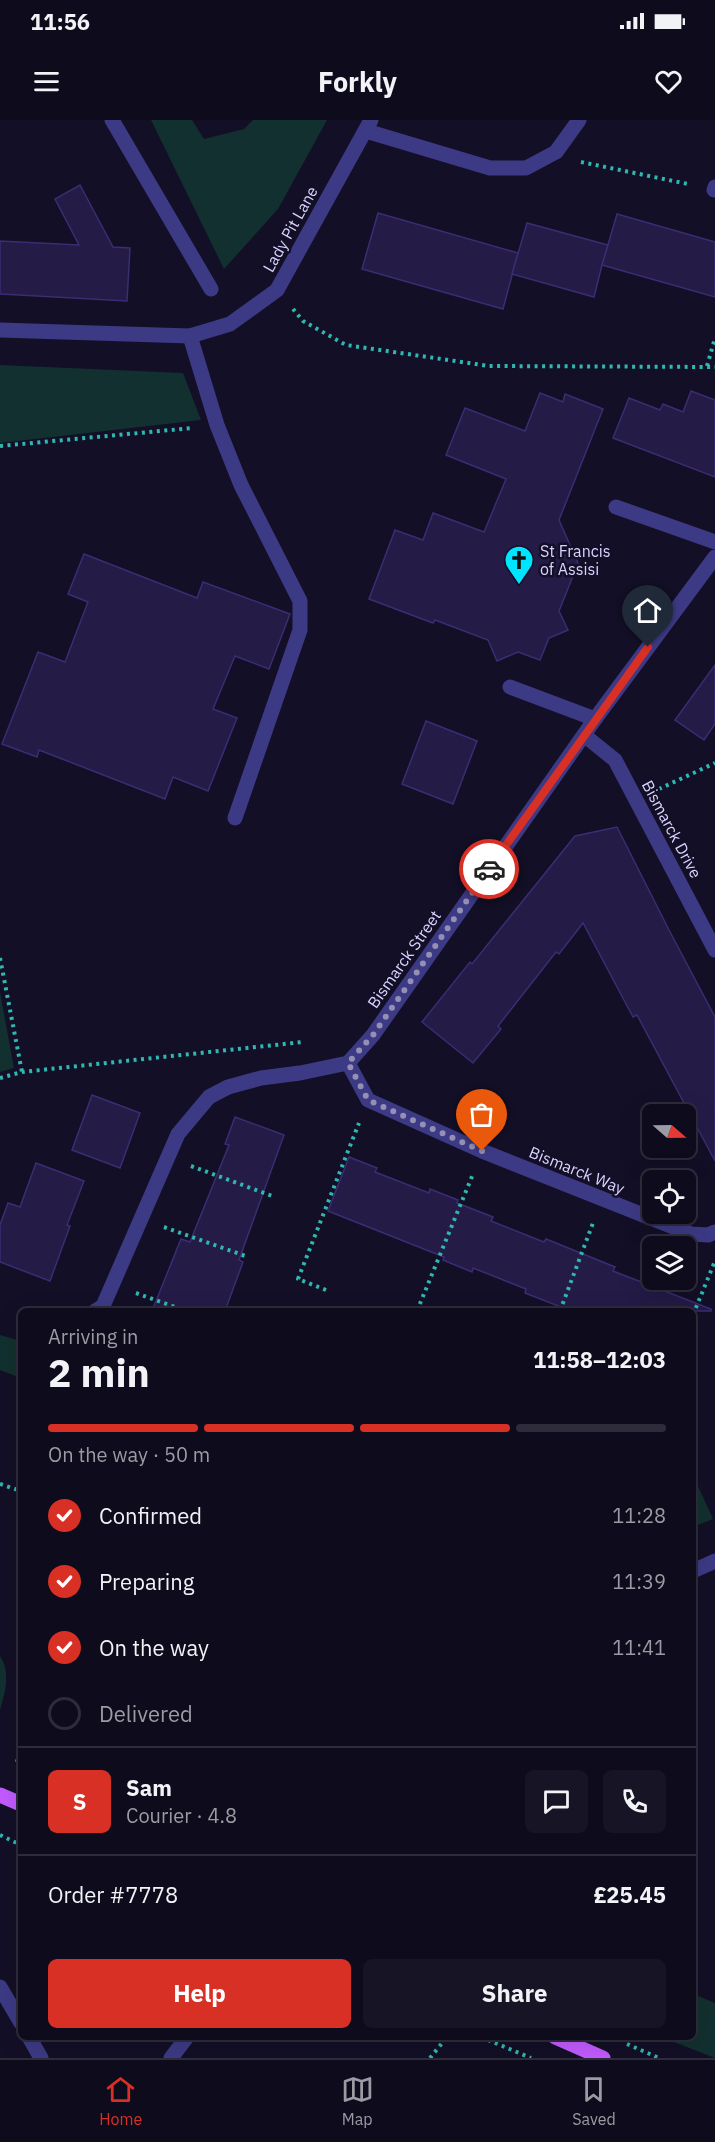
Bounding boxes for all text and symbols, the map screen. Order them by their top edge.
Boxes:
text: 11:56 [30,7,90,36]
text: Forkly [318,64,397,99]
icon: menu [30,65,63,98]
icon: heart [652,65,685,98]
street label: Lady Pit Lane [258,182,322,275]
place label: St Francis of Assisi [540,541,611,579]
church icon: St Francis of Assisi [503,544,535,586]
pin [622,585,673,647]
icon: home [631,594,664,627]
street label: Bismarck Drive [638,777,706,882]
courier [459,839,519,899]
icon: car [473,853,506,886]
street label: Bismarck Street [363,906,445,1012]
pin [456,1089,507,1151]
icon: bag [465,1098,498,1131]
north arrow [642,1104,696,1158]
map controls [642,1104,696,1290]
street label: Bismarck Way [526,1142,628,1198]
button: locate [642,1170,696,1224]
button: layers [642,1236,696,1290]
text: Arriving in [48,1323,138,1350]
text: 11:58–12:03 [533,1345,666,1374]
text: 2 min [48,1347,150,1398]
text: On the way · 50 m [48,1441,210,1468]
icon: check [48,1499,81,1532]
text: Confirmed [99,1501,202,1530]
text: 11:28 [612,1502,666,1529]
icon: check [48,1565,81,1598]
text: Preparing [99,1567,194,1596]
text: 11:39 [612,1568,666,1595]
icon: check [48,1631,81,1664]
text: On the way [99,1633,209,1662]
text: 11:41 [612,1634,666,1661]
text: Delivered [99,1699,193,1728]
button: chat [525,1770,588,1833]
button: phone [603,1770,666,1833]
text: Sam [126,1773,172,1802]
text: S [73,1787,86,1816]
text: Courier · 4.8 [126,1802,237,1829]
text: Order #7778 [48,1880,178,1909]
text: £25.45 [594,1880,666,1909]
button: Help [48,1959,351,2028]
button: Share [363,1959,666,2028]
tab: Home [99,2073,142,2129]
tab: Map [341,2073,374,2129]
tab: Saved [572,2073,616,2129]

